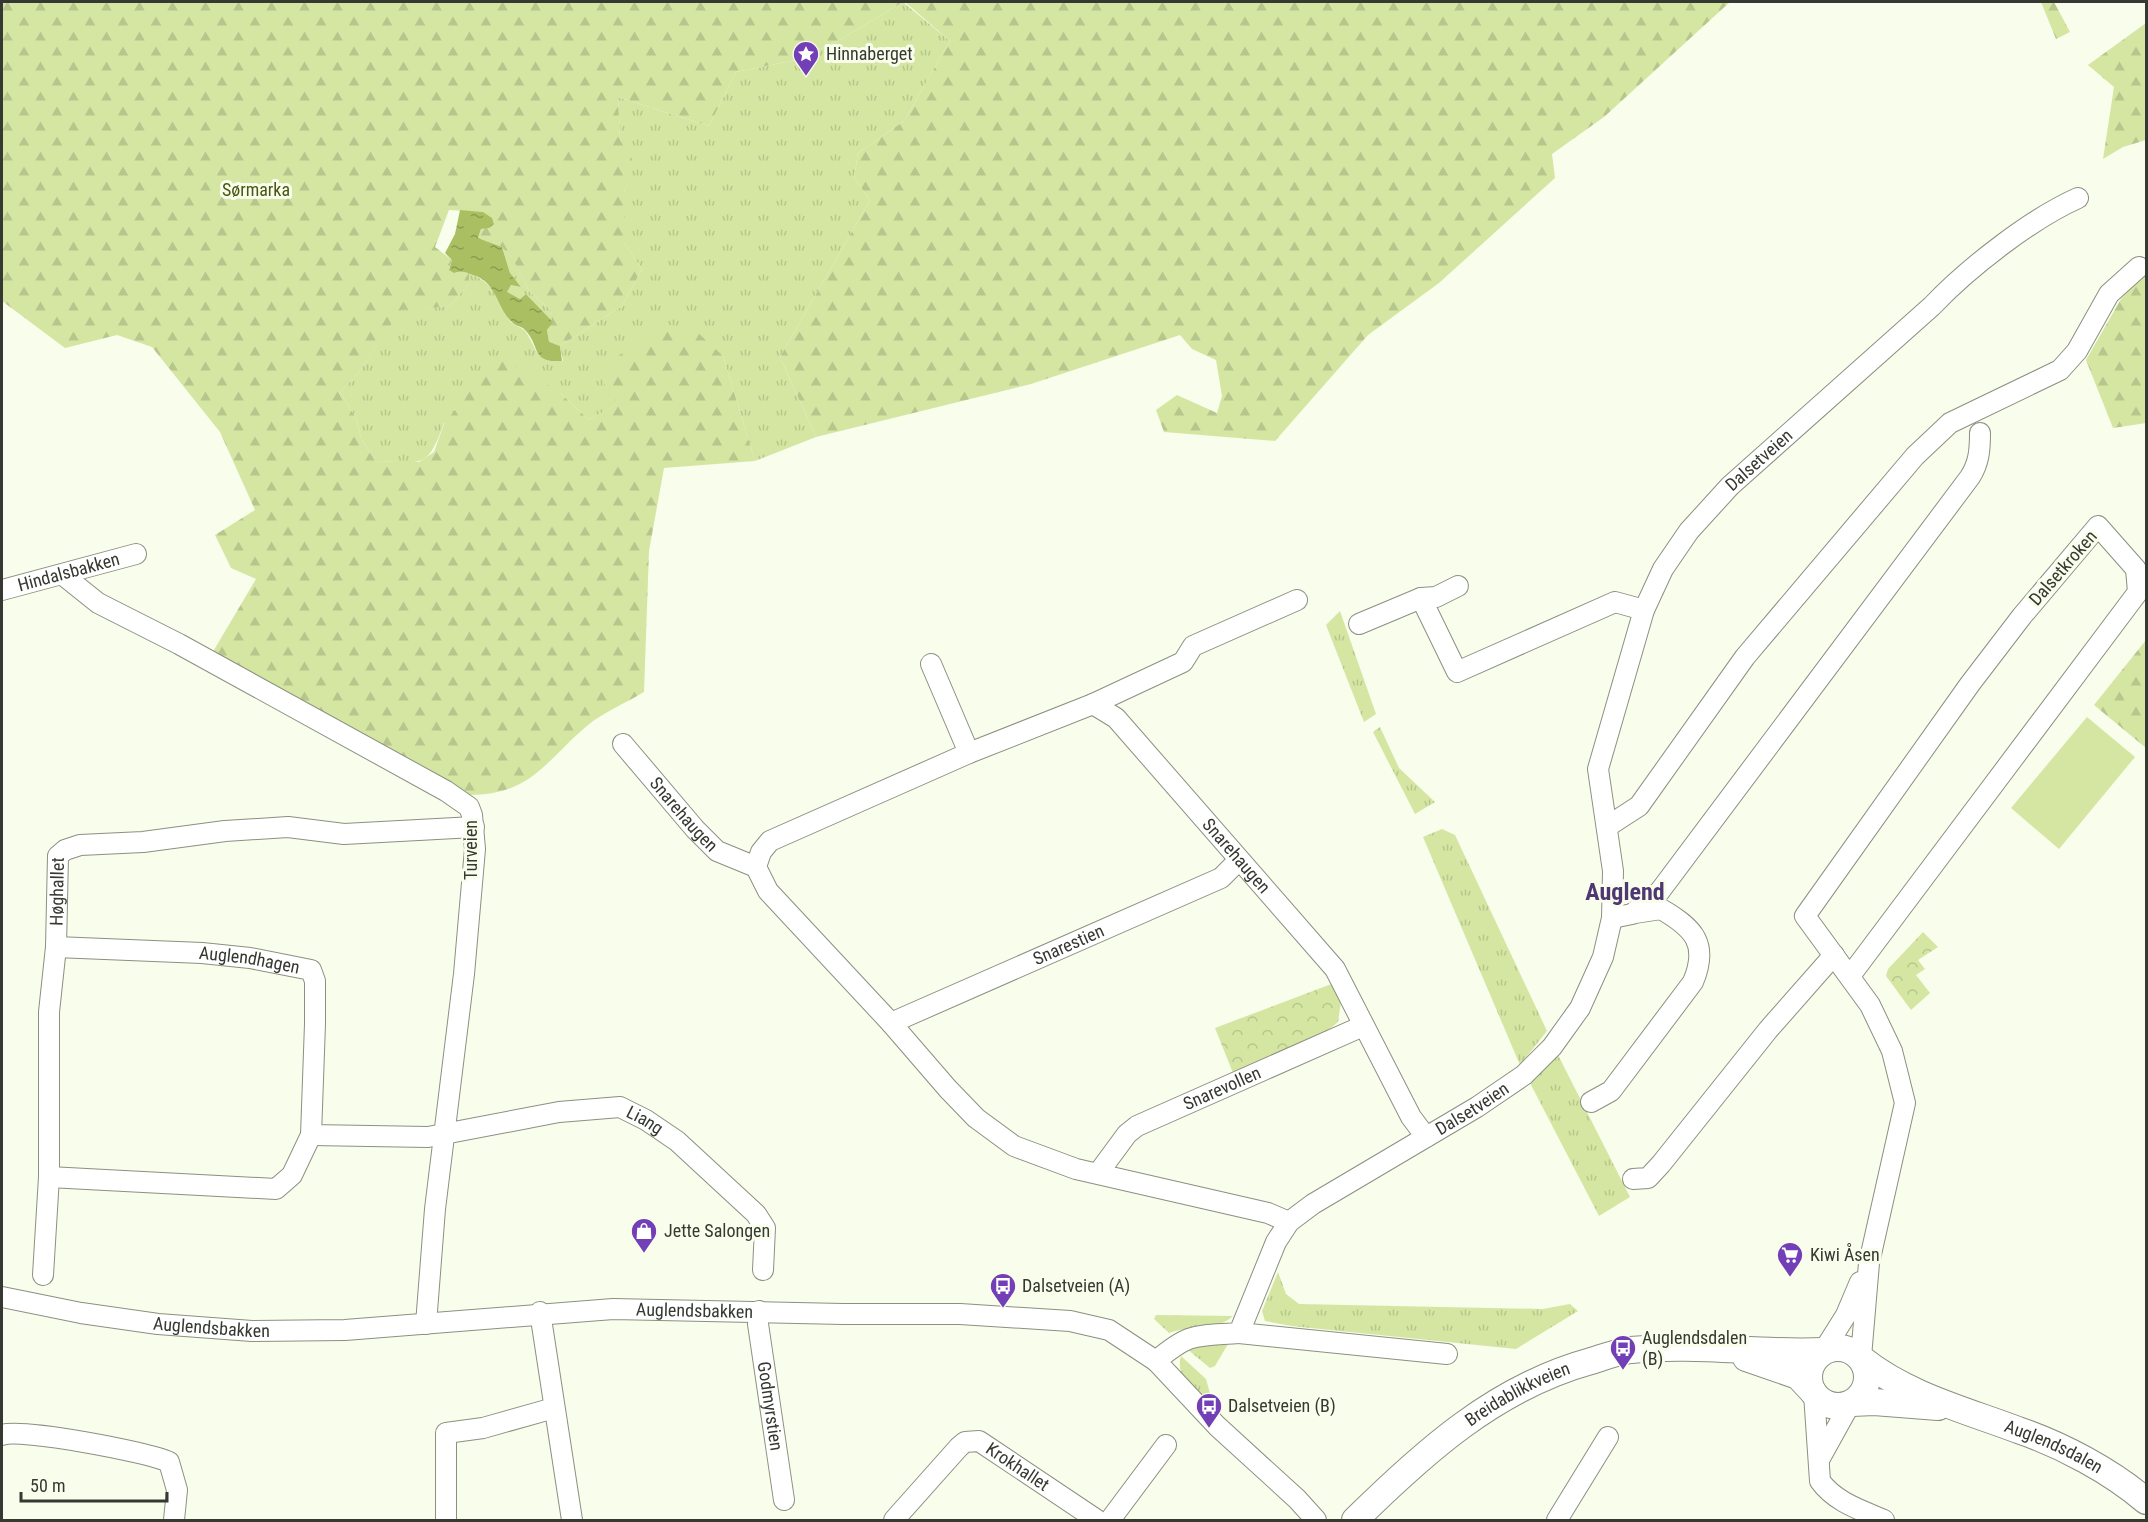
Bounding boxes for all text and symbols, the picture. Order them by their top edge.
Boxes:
place icon: Hinnaberget [791,39,821,77]
place label: Hinnaberget [826,43,913,64]
park label: Sørmarka [222,179,290,200]
street label: Dalsetveien [1721,425,1796,495]
street label: Dalsetkroken [2024,526,2101,609]
street label: Hindalsbakken [15,548,122,595]
street label: Snarehaugen [646,773,722,856]
street label: Snarehaugen [1198,814,1275,897]
street label: Turveien [460,820,481,880]
street label: Høghallet [45,857,68,926]
district label: Auglend [1585,878,1665,906]
street label: Snarestien [1030,920,1107,969]
street label: Auglendhagen [198,942,302,978]
street label: Snarevollen [1180,1062,1264,1114]
street label: Dalsetveien [1432,1078,1513,1139]
street label: Liang [623,1101,667,1139]
shop icon: Jette Salongen [629,1216,659,1254]
place label: Jette Salongen [664,1220,770,1241]
supermarket icon: Kiwi Åsen [1775,1240,1805,1278]
place label: Kiwi Åsen [1810,1243,1880,1265]
bus stop icon: Dalsetveien (A) [988,1271,1018,1309]
place label: Dalsetveien (A) [1022,1275,1130,1297]
street label: Auglendsbakken [636,1299,753,1322]
street label: Auglendsbakken [152,1313,270,1341]
place label: Auglendsdalen (B) [1642,1327,1747,1370]
bus stop icon: Auglendsdalen (B) [1608,1333,1638,1371]
street label: Breidablikkveien [1461,1357,1573,1430]
street label: Godmyrstien [754,1360,788,1452]
bus stop icon: Dalsetveien (B) [1194,1391,1224,1429]
place label: Dalsetveien (B) [1228,1395,1336,1417]
street label: Auglendsdalen [2002,1415,2107,1477]
street label: Krokhallet [982,1438,1053,1495]
scale bar [21,1465,166,1503]
text: 50 m [30,1475,65,1496]

